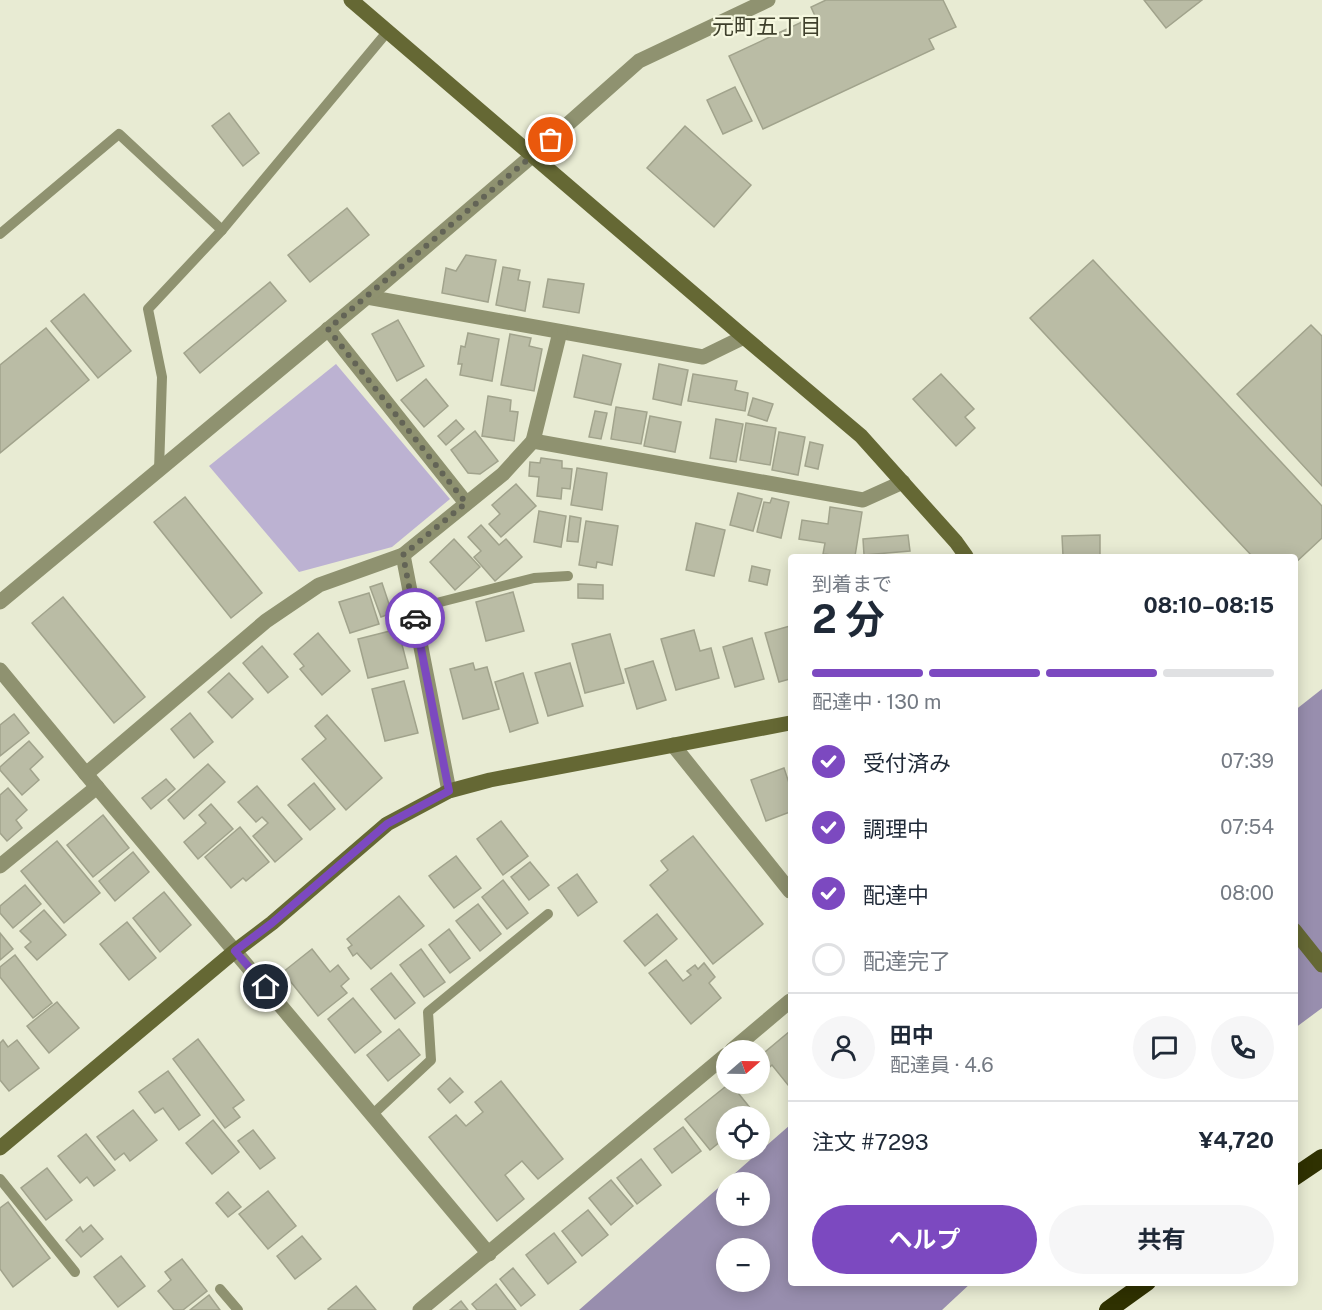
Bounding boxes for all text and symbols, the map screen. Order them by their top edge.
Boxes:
district label: 元町五丁目 [712,13,822,39]
pin [525,114,576,165]
icon: bag [534,123,567,156]
text: 到着まで [812,572,892,596]
courier [385,588,445,648]
text: 08:10–08:15 [1144,592,1274,618]
text: 2 分 [812,596,885,642]
icon: car [399,602,432,635]
text: 配達中 · 130 m [812,690,941,714]
icon: check [812,745,845,778]
text: 07:39 [1221,749,1274,773]
text: 受付済み [863,750,951,776]
icon: check [812,811,845,844]
text: 07:54 [1220,815,1274,839]
text: 調理中 [863,816,929,842]
icon: check [812,877,845,910]
text: 08:00 [1220,881,1274,905]
text: 配達中 [863,882,929,908]
text: 配達完了 [863,948,951,974]
pin [240,961,291,1012]
icon: home [249,970,282,1003]
button: person [812,1016,875,1079]
button: chat [1133,1016,1196,1079]
button: phone [1211,1016,1274,1079]
text: 田中 [890,1022,934,1048]
north arrow [716,1040,770,1094]
map controls [716,1040,770,1292]
text: 配達員 · 4.6 [890,1053,994,1077]
button: locate [716,1106,770,1160]
text: ¥4,720 [1199,1127,1274,1153]
text: 注文 #7293 [812,1129,929,1155]
button: + [716,1172,770,1226]
button: ヘルプ [812,1205,1037,1274]
button: 共有 [1049,1205,1274,1274]
button: − [716,1238,770,1292]

